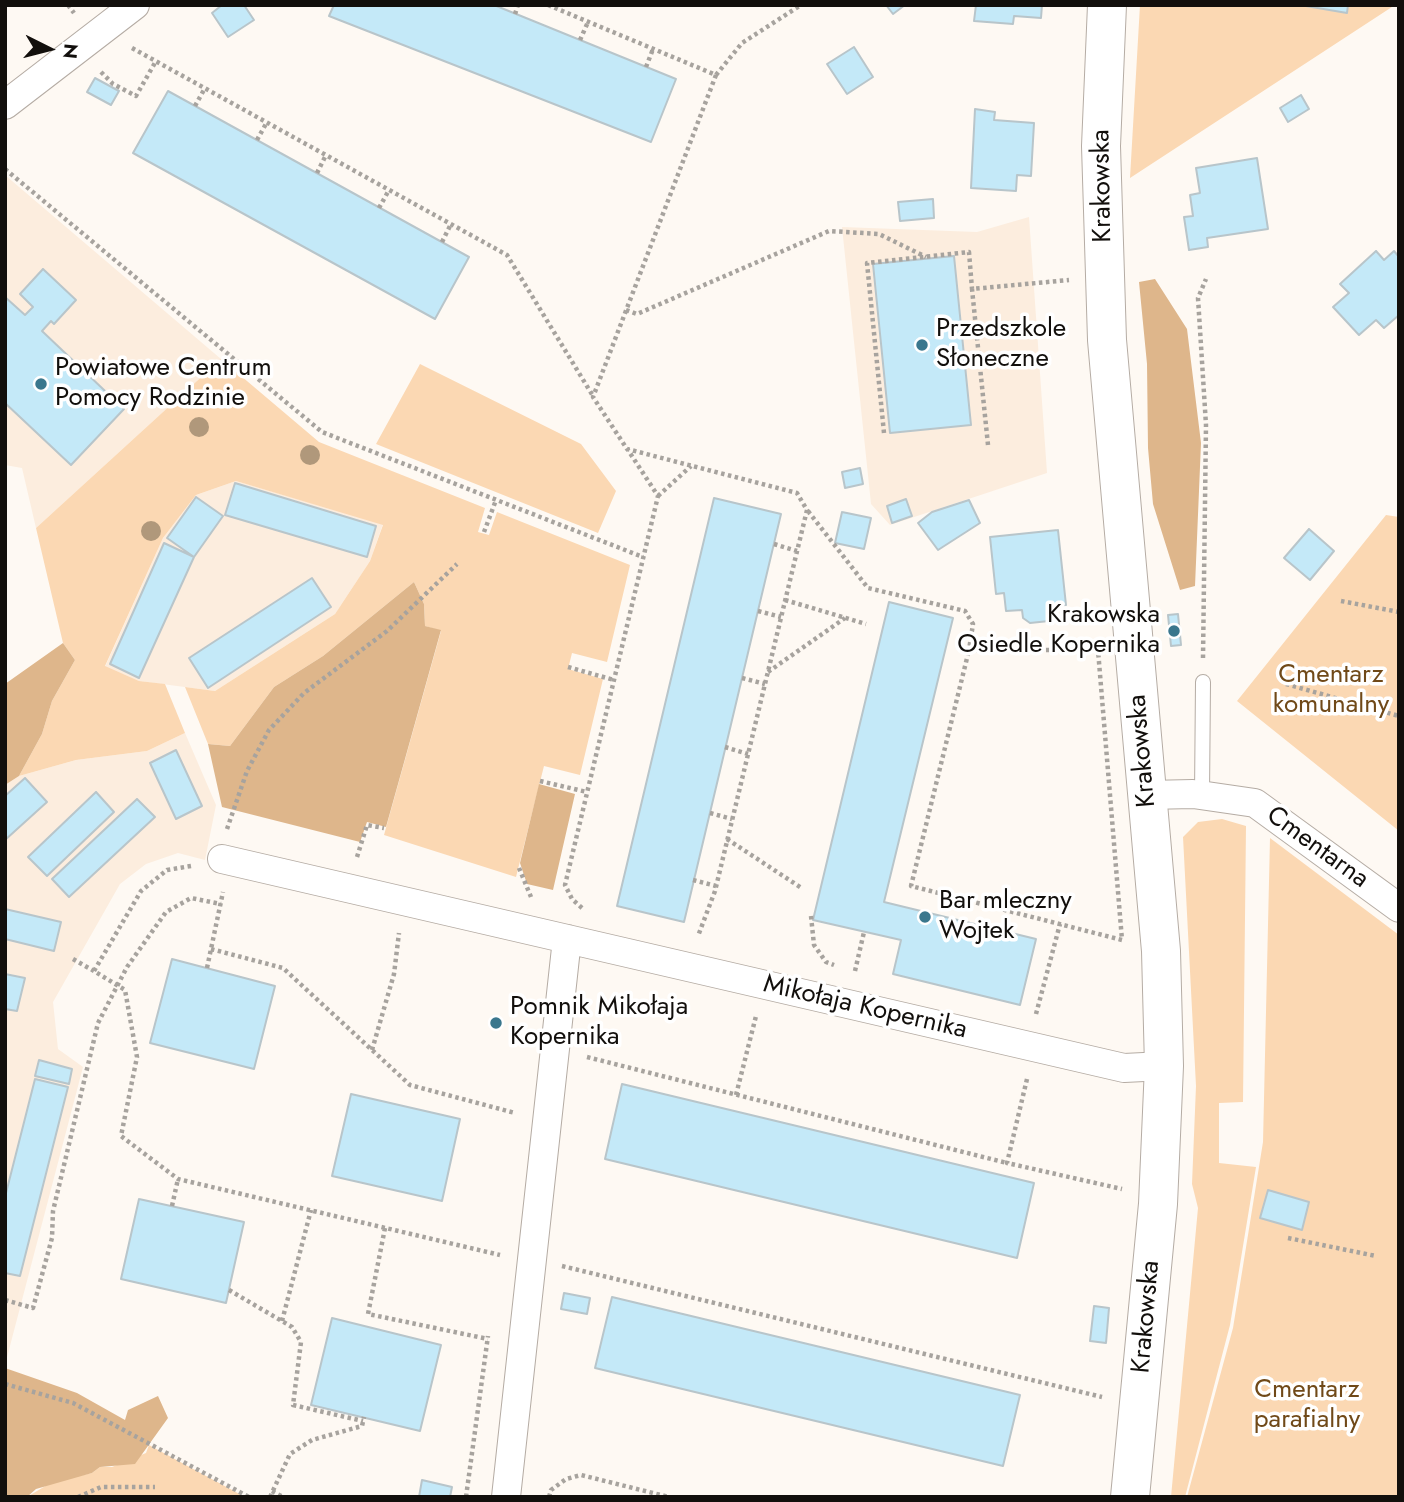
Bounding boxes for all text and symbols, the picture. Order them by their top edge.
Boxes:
north arrow [14,14,84,84]
text: N [56,42,85,60]
street label: Krakowska [1086,129,1120,243]
place label: Przedszkole Słoneczne [936,314,1066,376]
marker: Przedszkole Słoneczne [914,337,930,353]
place label: Powiatowe Centrum Pomocy Rodzinie [55,353,272,414]
marker: Powiatowe Centrum Pomocy Rodzinie [33,376,49,392]
place label: Krakowska Osiedle Kopernika [957,600,1160,662]
marker: Krakowska Osiedle Kopernika [1166,623,1182,639]
park label: Cmentarz komunalny [1273,660,1389,722]
street label: Krakowska [1123,693,1163,809]
street label: Cmentarna [1260,800,1374,896]
place label: Bar mleczny Wojtek [939,886,1072,948]
marker: Bar mleczny Wojtek [917,909,933,925]
street label: Mikołaja Kopernika [760,969,970,1047]
place label: Pomnik Mikołaja Kopernika [510,992,688,1054]
marker: Pomnik Mikołaja Kopernika [488,1015,504,1031]
street label: Krakowska [1127,1259,1167,1375]
park label: Cmentarz parafialny [1254,1375,1360,1436]

